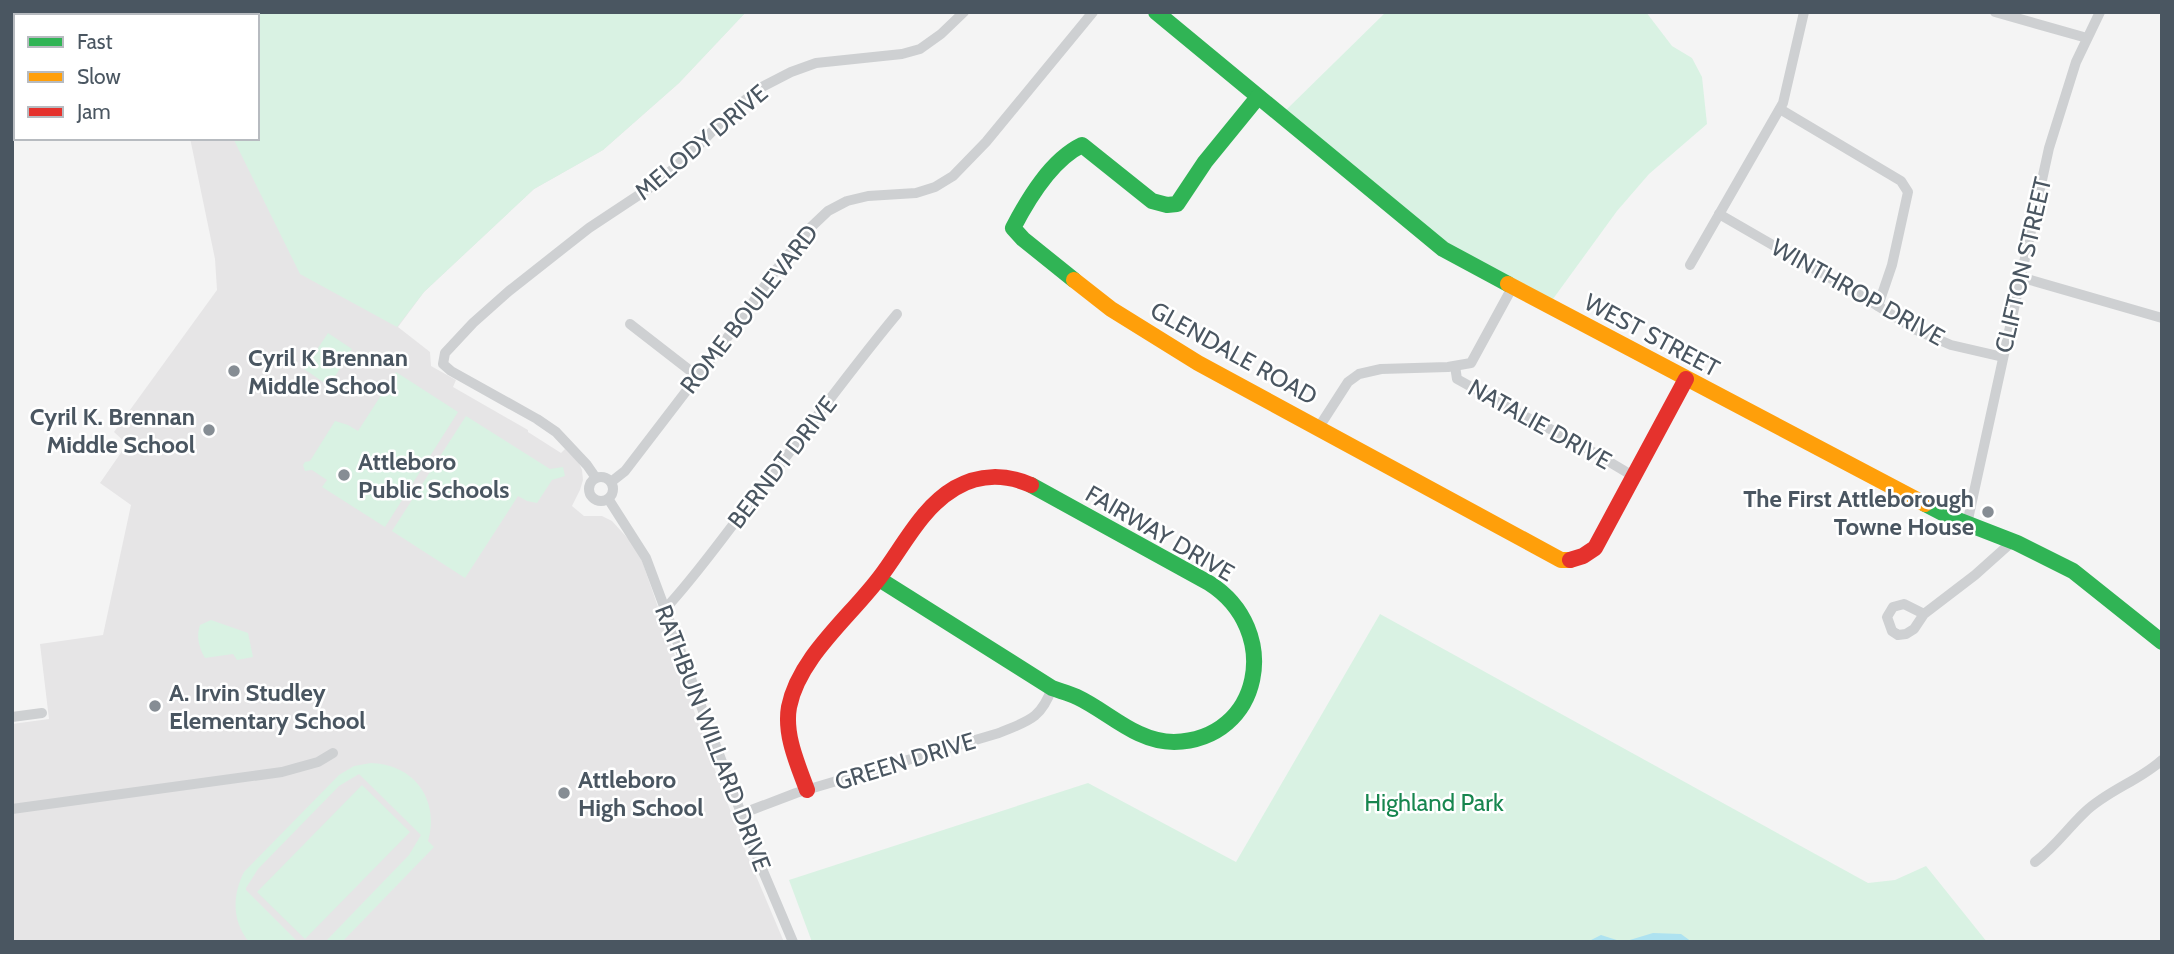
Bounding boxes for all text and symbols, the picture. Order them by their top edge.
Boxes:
legend [14,14,259,140]
text: Fast [77,29,113,54]
text: Slow [77,64,121,89]
street label: MELODY DRIVE [629,78,773,206]
text: Jam [76,99,111,124]
street label: CLIFTON STREET [1989,174,2057,356]
street label: ROME BOULEVARD [674,219,824,399]
street label: WINTHROP DRIVE [1766,232,1950,352]
street label: WEST STREET [1579,287,1725,383]
street label: GLENDALE ROAD [1146,295,1322,411]
place label: Cyril K Brennan Middle School [248,343,408,400]
marker: Cyril K Brennan Middle School [226,363,242,379]
street label: NATALIE DRIVE [1463,373,1617,475]
street label: BERNDT DRIVE [721,390,843,534]
place label: Cyril K. Brennan Middle School [30,402,195,459]
marker: Cyril K. Brennan Middle School [201,422,217,438]
place label: Attleboro Public Schools [358,447,509,504]
marker: Attleboro Public Schools [336,467,352,483]
street label: FAIRWAY DRIVE [1081,479,1239,587]
place label: The First Attleborough Towne House [1743,484,1974,541]
marker: The First Attleborough Towne House [1980,504,1996,520]
street label: RATHBUN WILLARD DRIVE [649,601,777,875]
place label: A. Irvin Studley Elementary School [169,678,366,735]
marker: A. Irvin Studley Elementary School [147,698,163,714]
street label: GREEN DRIVE [831,726,979,796]
place label: Attleboro High School [578,765,703,822]
marker: Attleboro High School [556,785,572,801]
park label: Highland Park [1364,788,1504,817]

